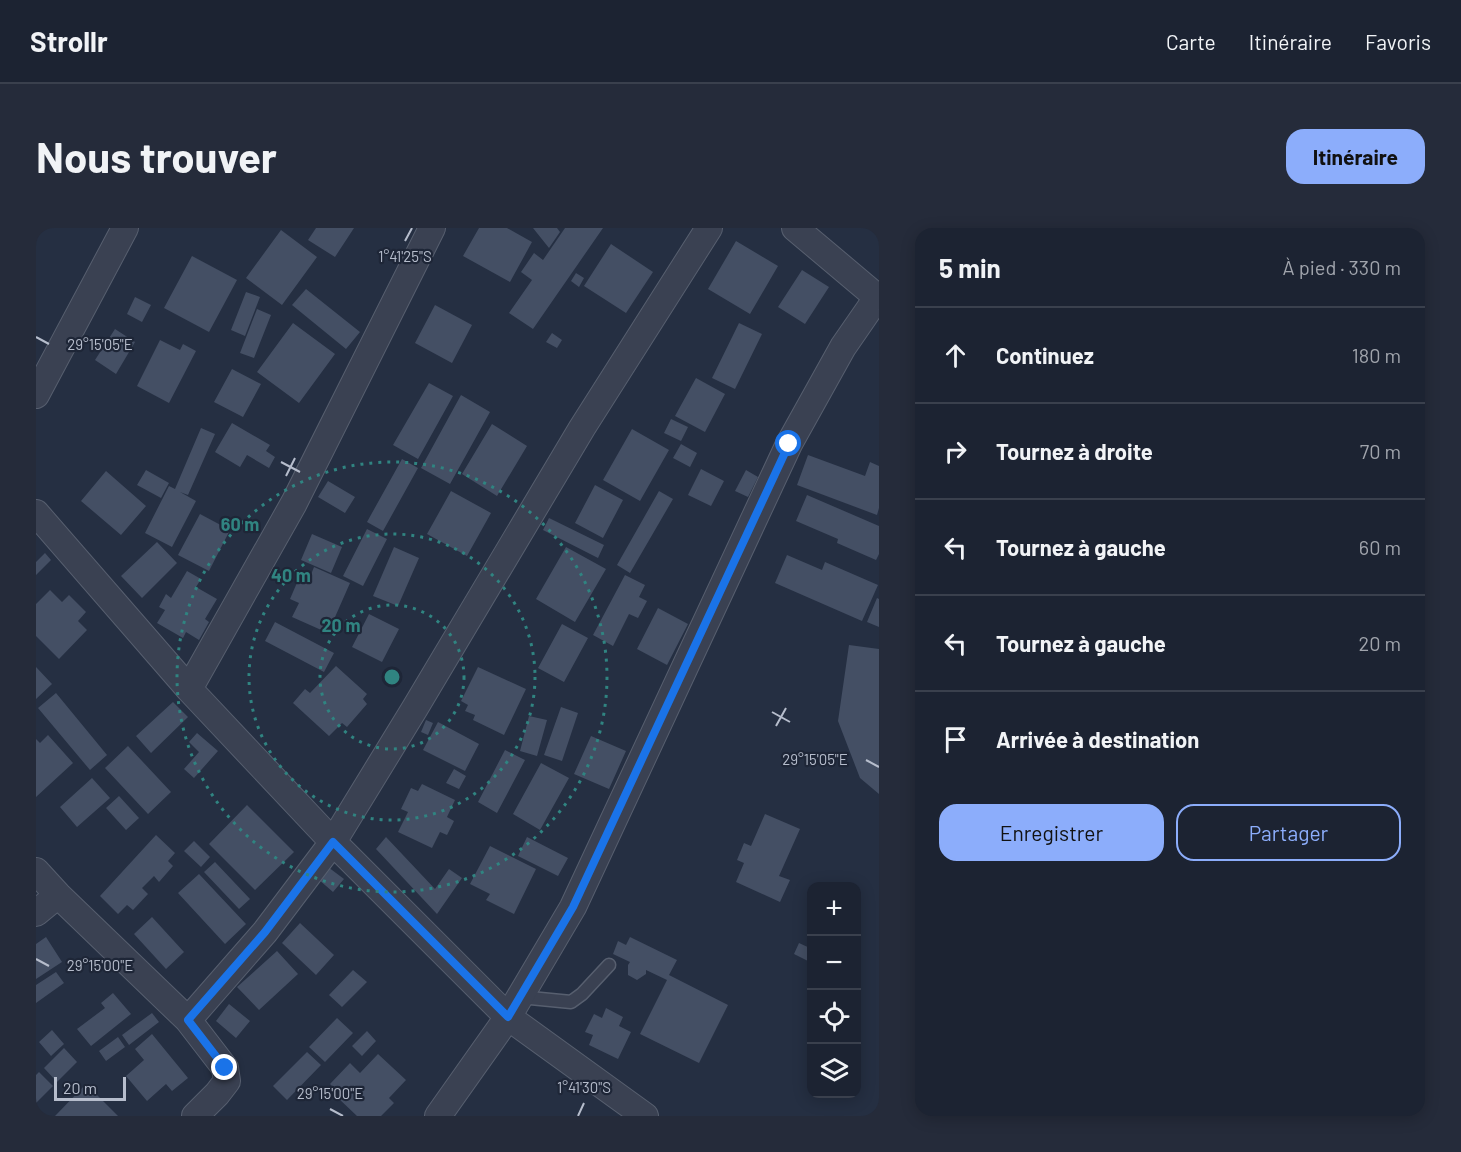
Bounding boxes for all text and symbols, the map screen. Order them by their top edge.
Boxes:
text: Strollr [30,24,108,58]
text: Carte [1166,29,1216,54]
text: Itinéraire [1249,29,1332,54]
text: Favoris [1365,29,1431,54]
button: Itinéraire [1286,129,1425,184]
text: Nous trouver [36,131,277,181]
text: 1°41'25"S [378,247,432,265]
text: 5 min [939,252,1001,283]
text: À pied · 330 m [1283,255,1401,279]
text: 29°15'05"E [67,335,133,353]
icon: ahead [939,339,972,372]
text: Continuez [996,342,1094,368]
text: 180 m [1352,343,1401,367]
route start [775,430,801,456]
icon: right [939,435,972,468]
text: Tournez à droite [996,438,1153,464]
text: 70 m [1360,439,1401,463]
text: 60 m [221,513,259,535]
icon: left [939,531,972,564]
text: Tournez à gauche [996,534,1166,560]
text: 60 m [1359,535,1401,559]
text: 40 m [271,564,311,586]
text: 20 m [322,614,360,636]
icon: left [939,627,972,660]
text: Tournez à gauche [996,630,1166,656]
text: 20 m [1358,631,1401,655]
centre of rings [382,667,402,687]
icon: arrive [939,723,972,756]
text: Arrivée à destination [996,726,1199,752]
text: 29°15'05"E [782,750,848,768]
button: Enregistrer [939,804,1164,861]
button: Partager [1176,804,1401,861]
map controls [807,882,861,1098]
button: + [807,882,861,936]
button: − [807,936,861,990]
text: 29°15'00"E [67,956,133,974]
button: locate [807,990,861,1044]
button: layers [807,1044,861,1098]
route end [211,1054,237,1080]
scale bar [54,1074,126,1102]
text: 20 m [63,1078,97,1097]
text: 1°41'30"S [557,1078,611,1096]
text: 29°15'00"E [297,1084,363,1102]

